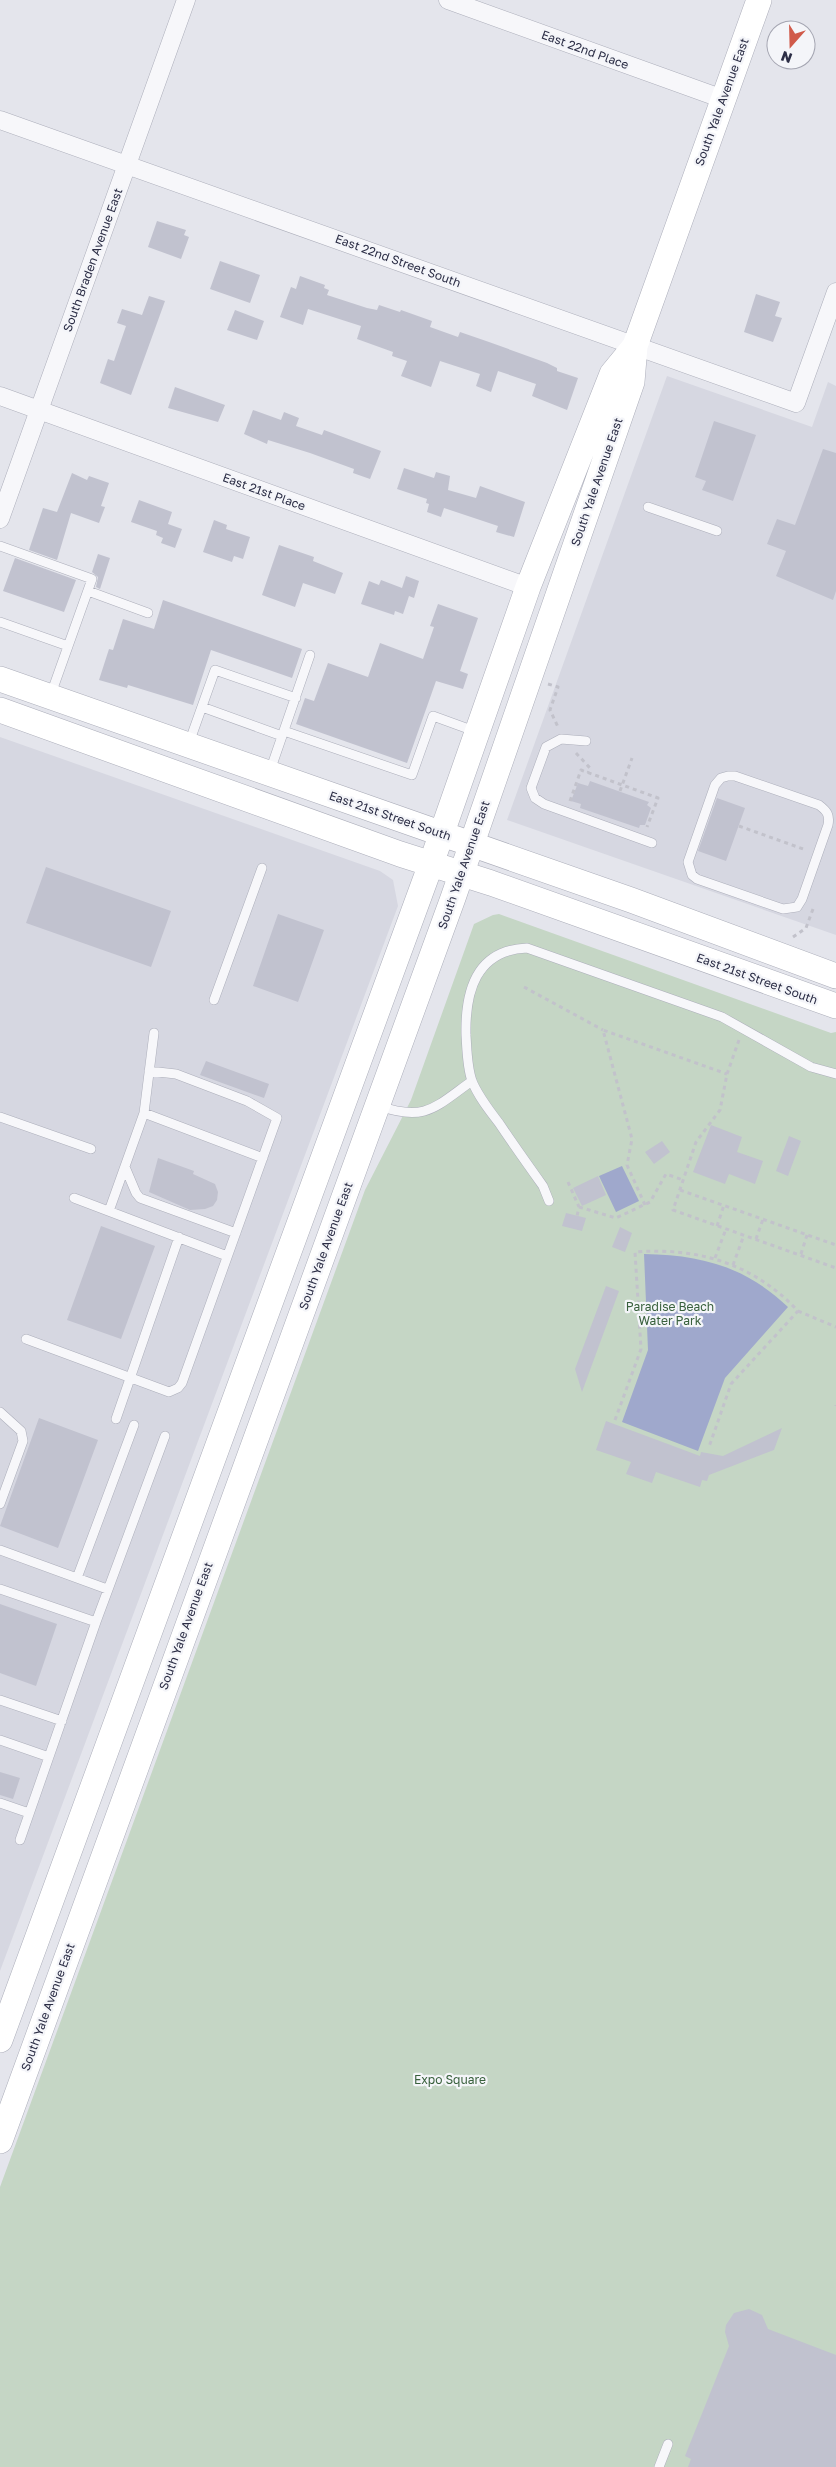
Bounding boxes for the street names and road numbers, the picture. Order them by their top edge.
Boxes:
street label: East 22nd Place [539,27,631,72]
street label: South Yale Avenue East [691,36,752,168]
street label: South Braden Avenue East [60,186,126,334]
street label: East 22nd Street South [333,231,463,290]
street label: South Yale Avenue East [567,415,626,548]
street label: East 21st Place [221,470,308,513]
street label: East 21st Street South [327,788,453,843]
street label: South Yale Avenue East [434,798,493,931]
street label: East 21st Street South [695,950,820,1007]
street label: South Yale Avenue East [295,1180,356,1312]
street label: South Yale Avenue East [155,1560,216,1692]
street label: South Yale Avenue East [17,1941,78,2073]

